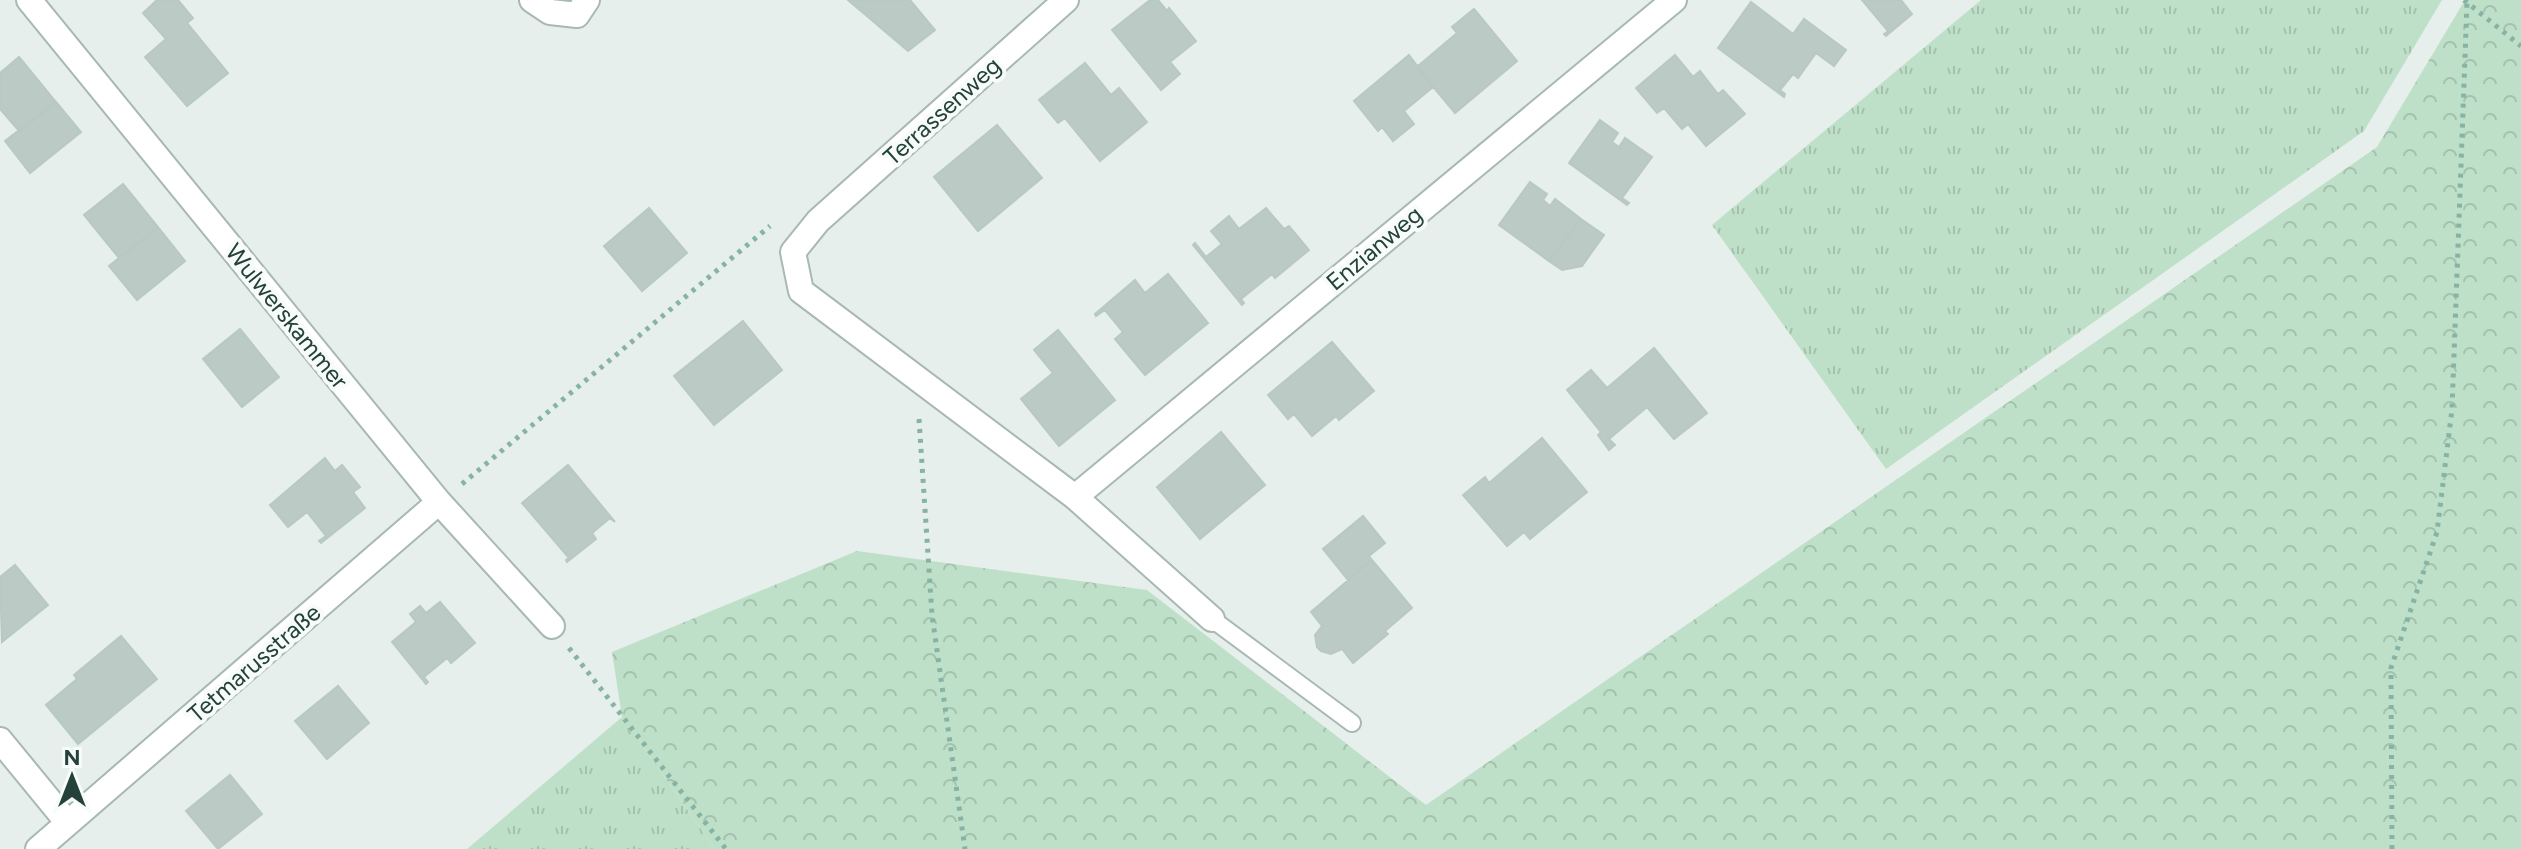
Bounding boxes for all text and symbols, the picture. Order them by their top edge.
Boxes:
street label: Terrassenweg [877,51,1007,171]
street label: Enzianweg [1320,200,1428,296]
street label: Wulwerskammer [220,238,354,394]
street label: Tetmarusstraße [182,597,326,729]
north arrow [32,737,112,817]
text: N [63,744,81,771]

